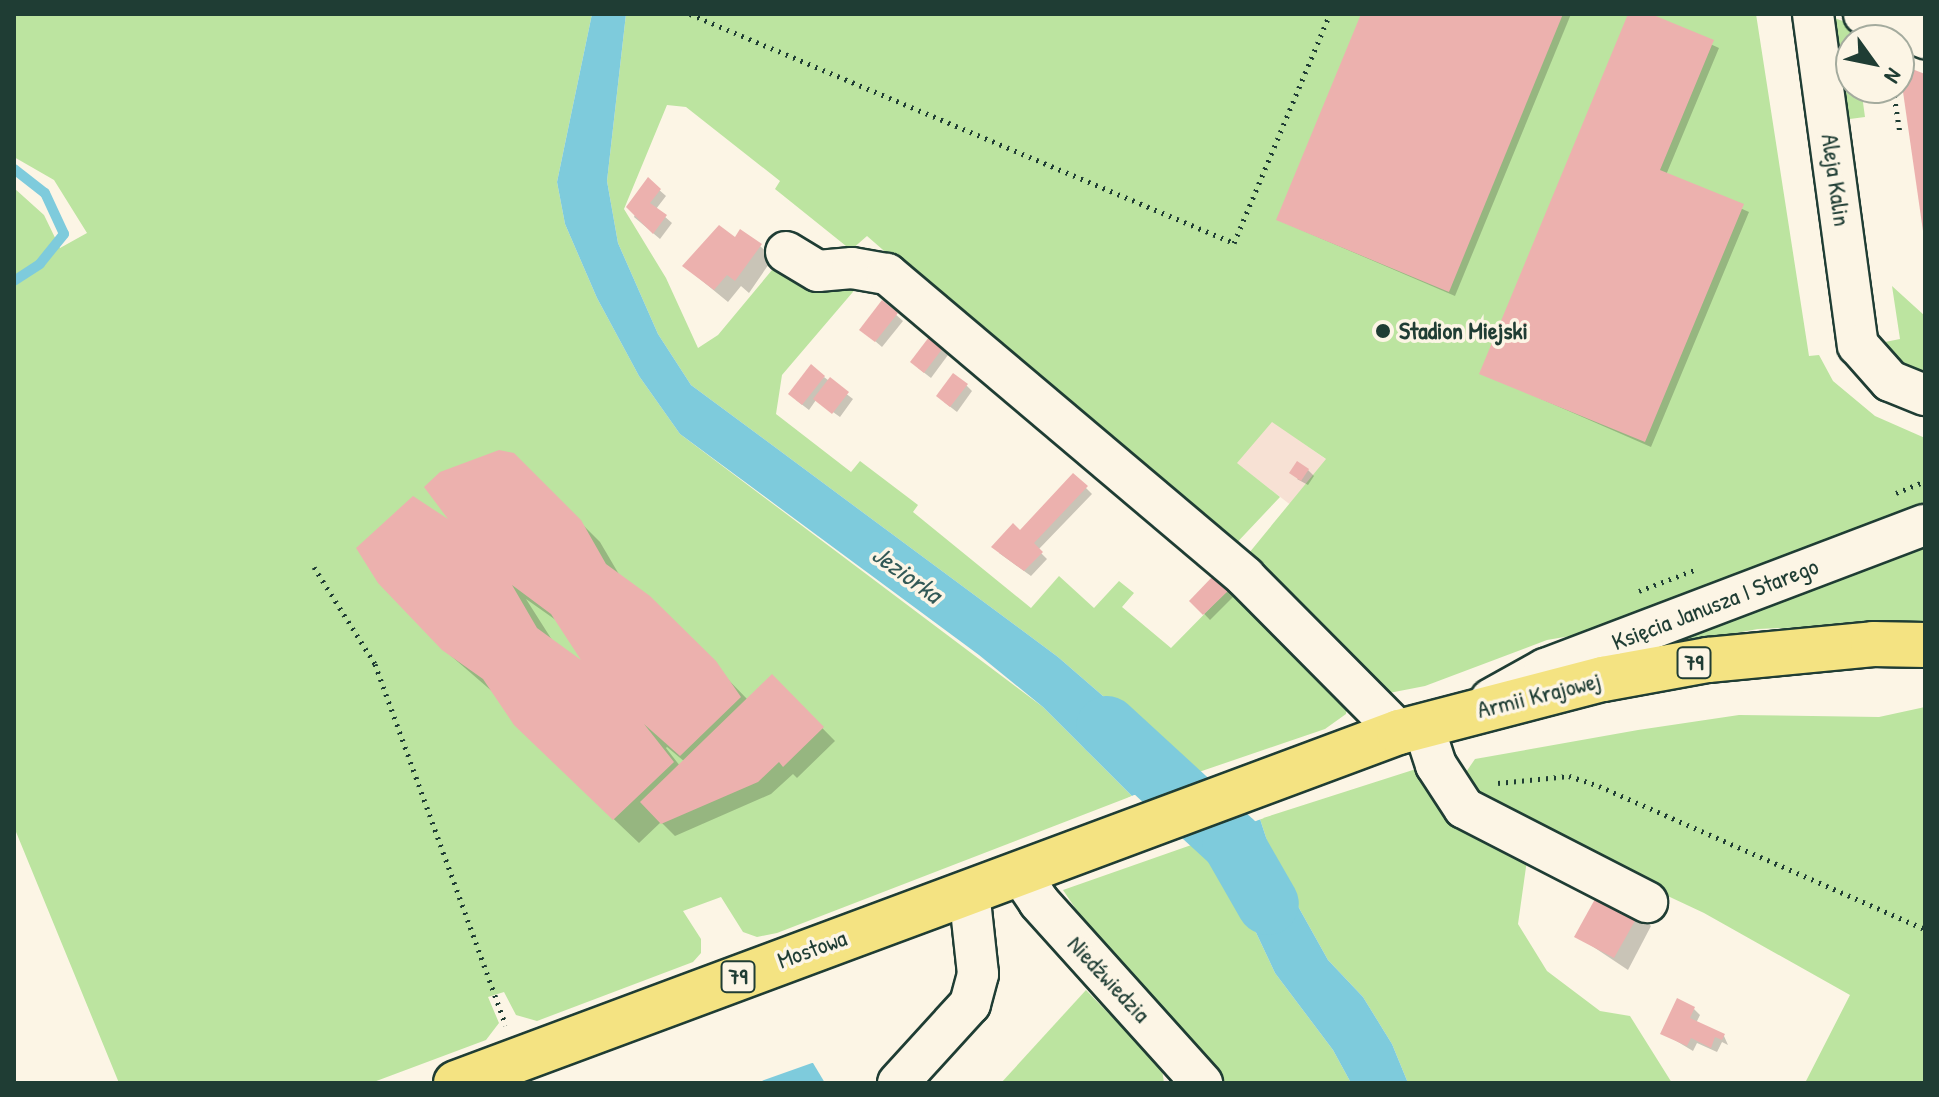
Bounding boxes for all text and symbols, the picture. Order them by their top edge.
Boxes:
north arrow [1835,24,1915,104]
text: N [1878,63,1909,89]
street label: Aleja Kalin [1815,132,1857,228]
place label: Stadion Miejski [1399,317,1528,345]
marker: Stadion Miejski [1374,322,1392,340]
water label: Jeziorka [866,538,948,610]
street label: Księcia Janusza I Starego [1608,551,1822,657]
road number: 79 [1676,645,1712,681]
street label: Armii Krajowej [1474,666,1604,724]
street label: Mostowa [773,923,851,975]
street label: Niedźwiedzia [1062,930,1156,1028]
road number: 79 [720,959,756,995]

